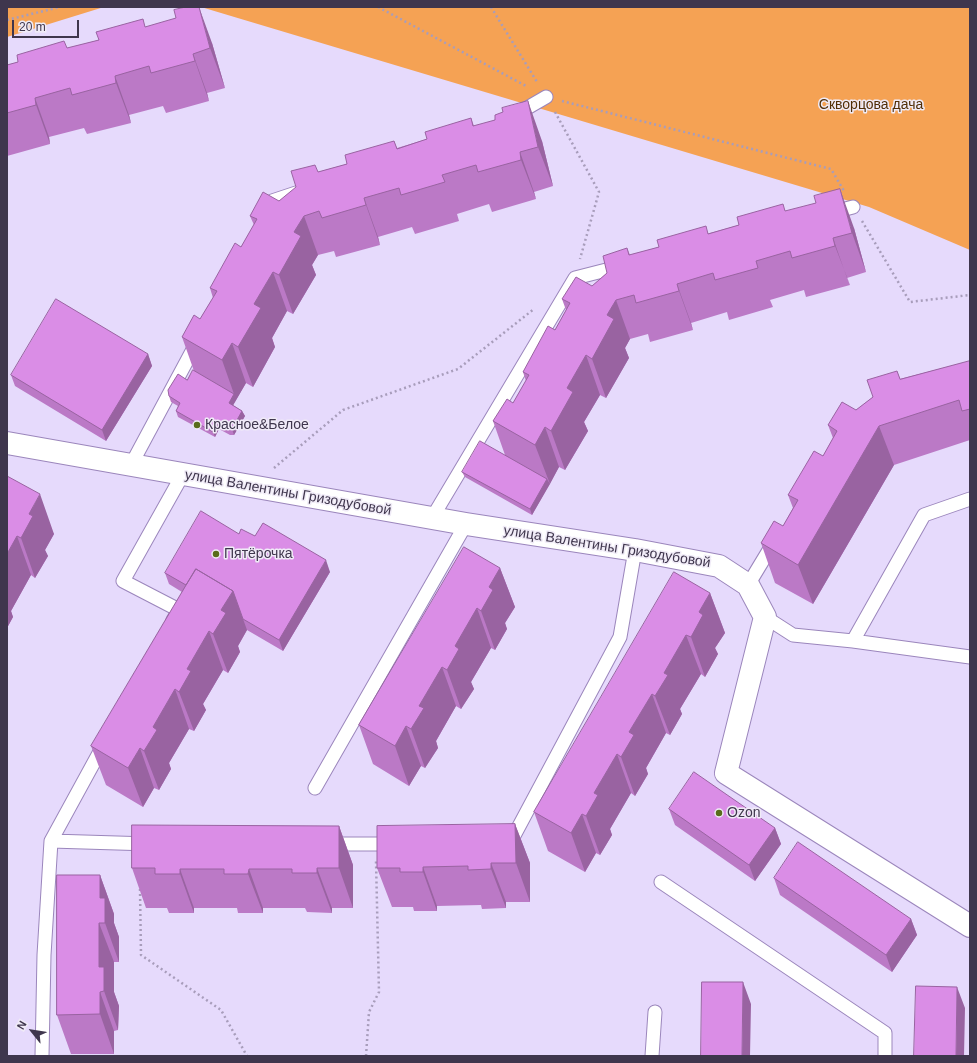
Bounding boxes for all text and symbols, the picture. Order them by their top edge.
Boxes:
scale bar [14,12,81,38]
text: 20 m [19,20,46,34]
park label: Скворцова дача [819,97,923,113]
place label: Красное&Белое [205,417,309,433]
marker: Красное&Белое [192,420,202,430]
street label: улица Валентины Гризодубовой [184,467,392,519]
street label: улица Валентины Гризодубовой [502,522,712,572]
place label: Пятёрочка [224,546,293,562]
marker: Пятёрочка [211,549,221,559]
place label: Ozon [727,805,760,821]
marker: Ozon [714,808,724,818]
north arrow [12,1011,52,1051]
text: N [14,1019,29,1031]

